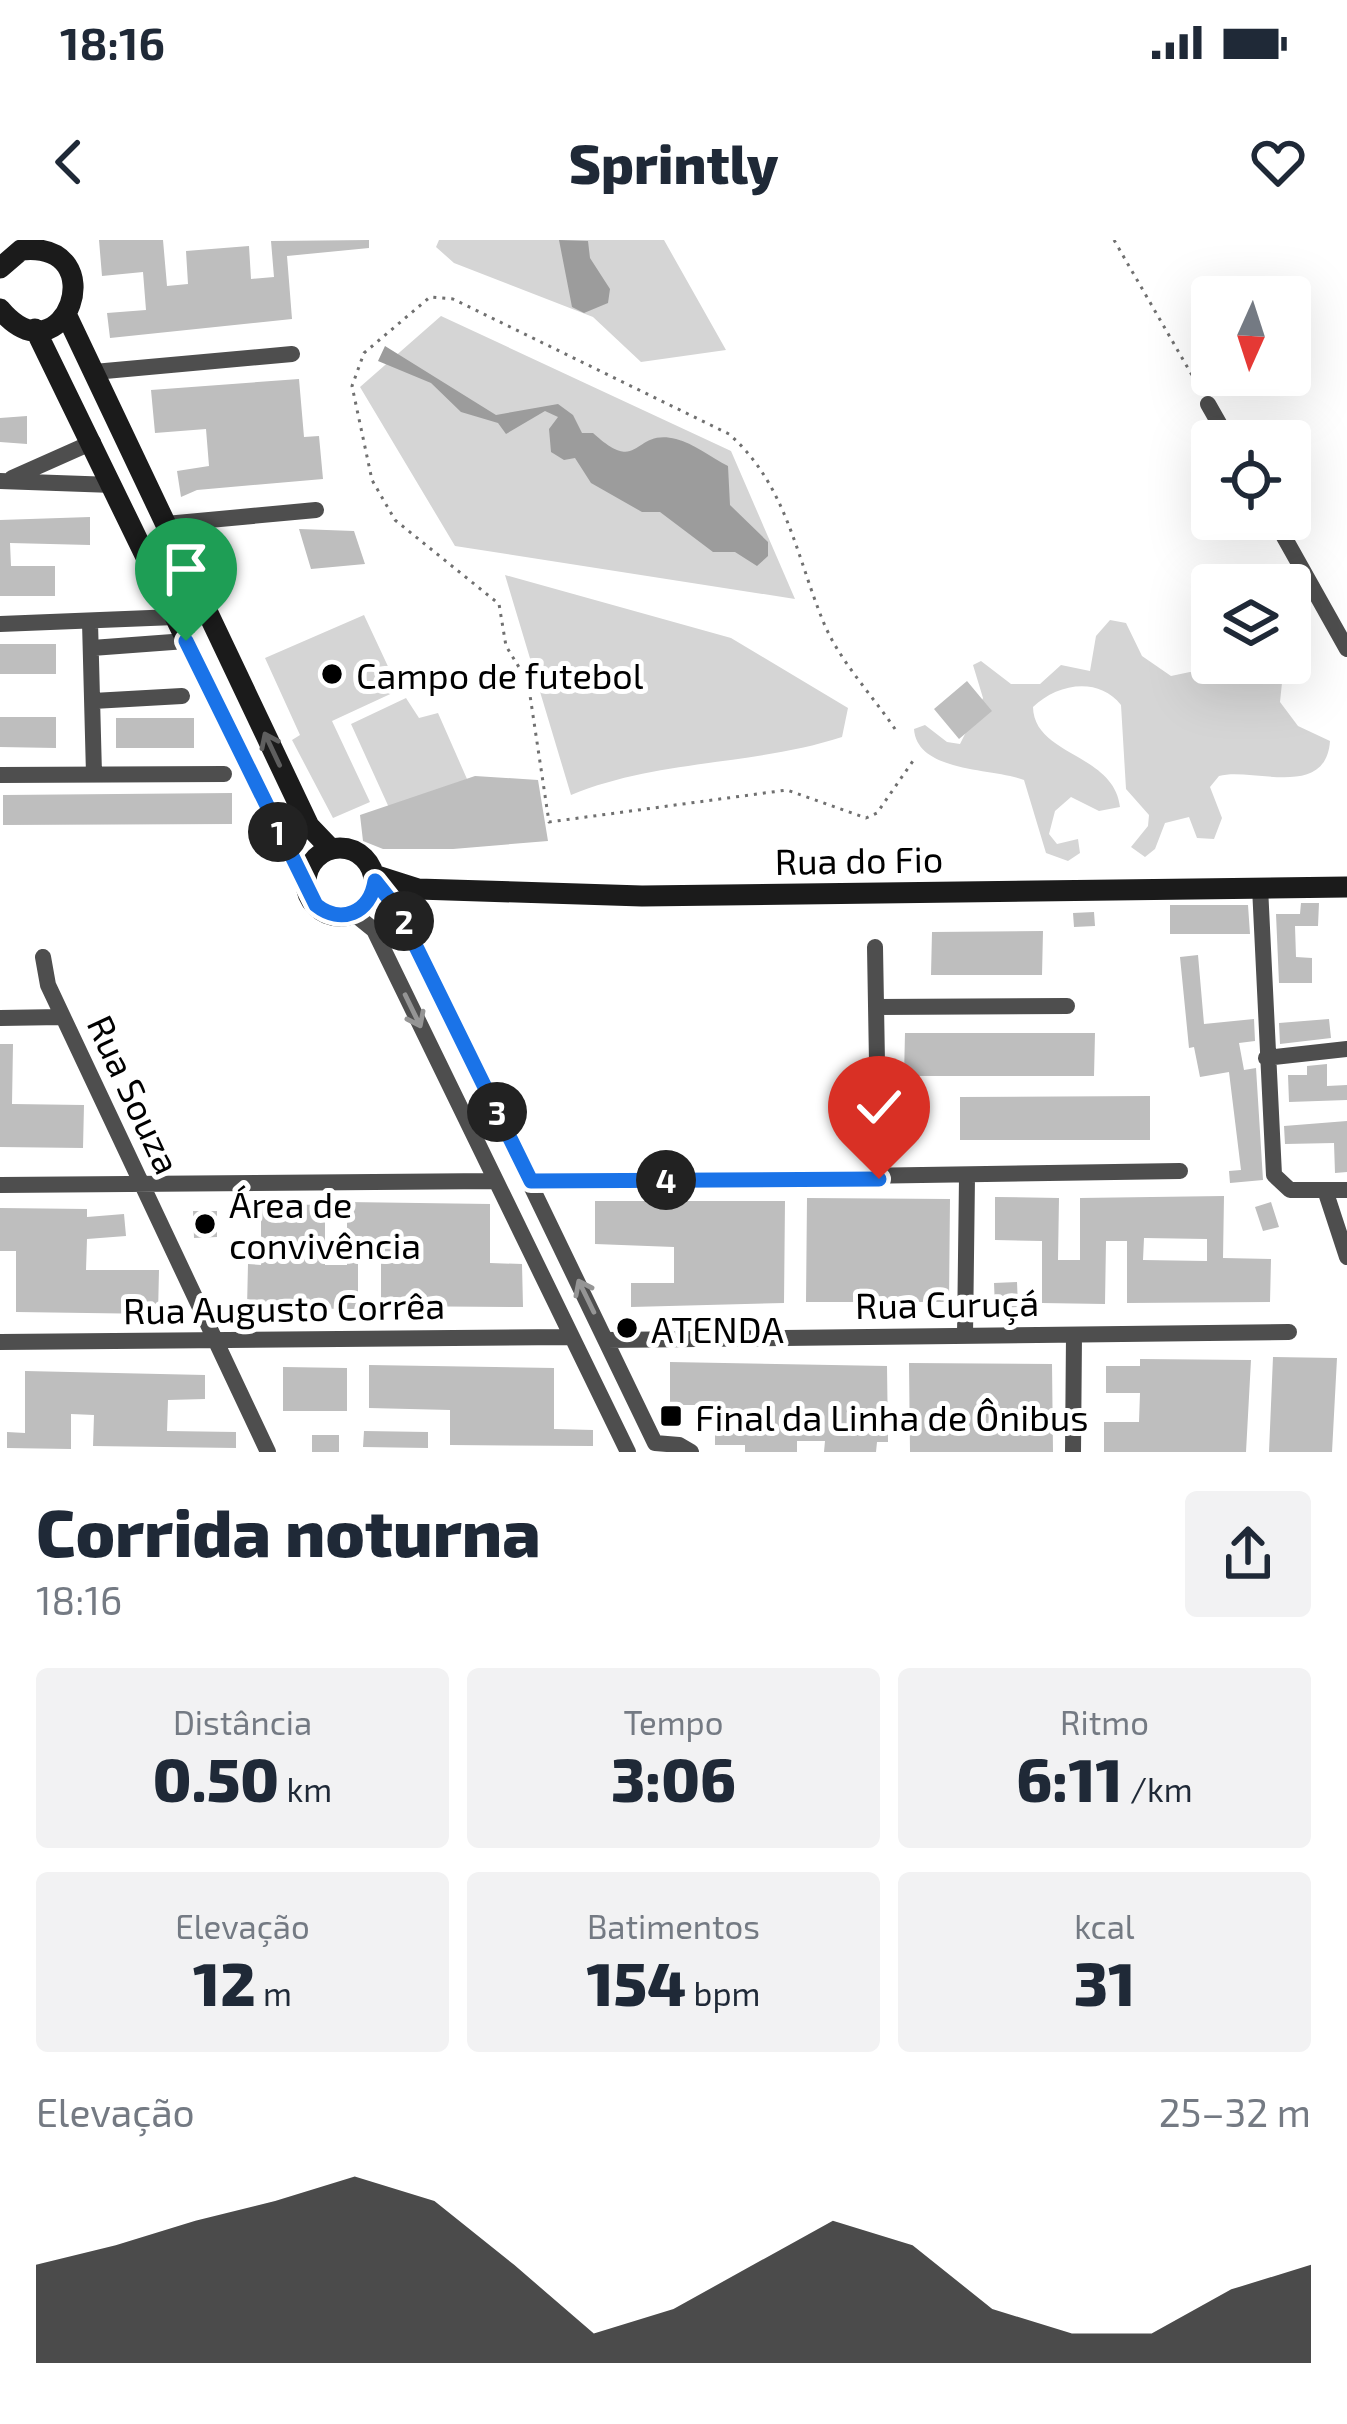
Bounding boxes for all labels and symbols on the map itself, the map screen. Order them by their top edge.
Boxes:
north arrow [1191,276,1311,396]
pin [135,518,237,641]
place label: Campo de futebol [356,653,644,696]
marker: Campo de futebol [319,661,345,687]
one-way arrow [260,732,282,768]
pin: 1 [248,802,308,862]
street label: Rua do Fio [774,836,944,882]
pin: 2 [374,891,434,951]
one-way arrow [403,992,425,1028]
street label: Rua Souza [80,1008,190,1180]
pin [828,1056,930,1179]
pin: 3 [467,1082,527,1142]
pin: 4 [636,1150,696,1210]
place label: Área de convivência [229,1182,421,1266]
marker: Área de convivência [192,1211,218,1237]
one-way arrow [574,1279,596,1315]
street label: Rua Curuçá [855,1280,1039,1328]
street label: Rua Augusto Corrêa [123,1283,445,1331]
place label: ATENDA [651,1307,784,1350]
marker: ATENDA [614,1315,640,1341]
place label: Final da Linha de Ônibus [695,1395,1089,1438]
marker: Final da Linha de Ônibus [658,1403,684,1429]

